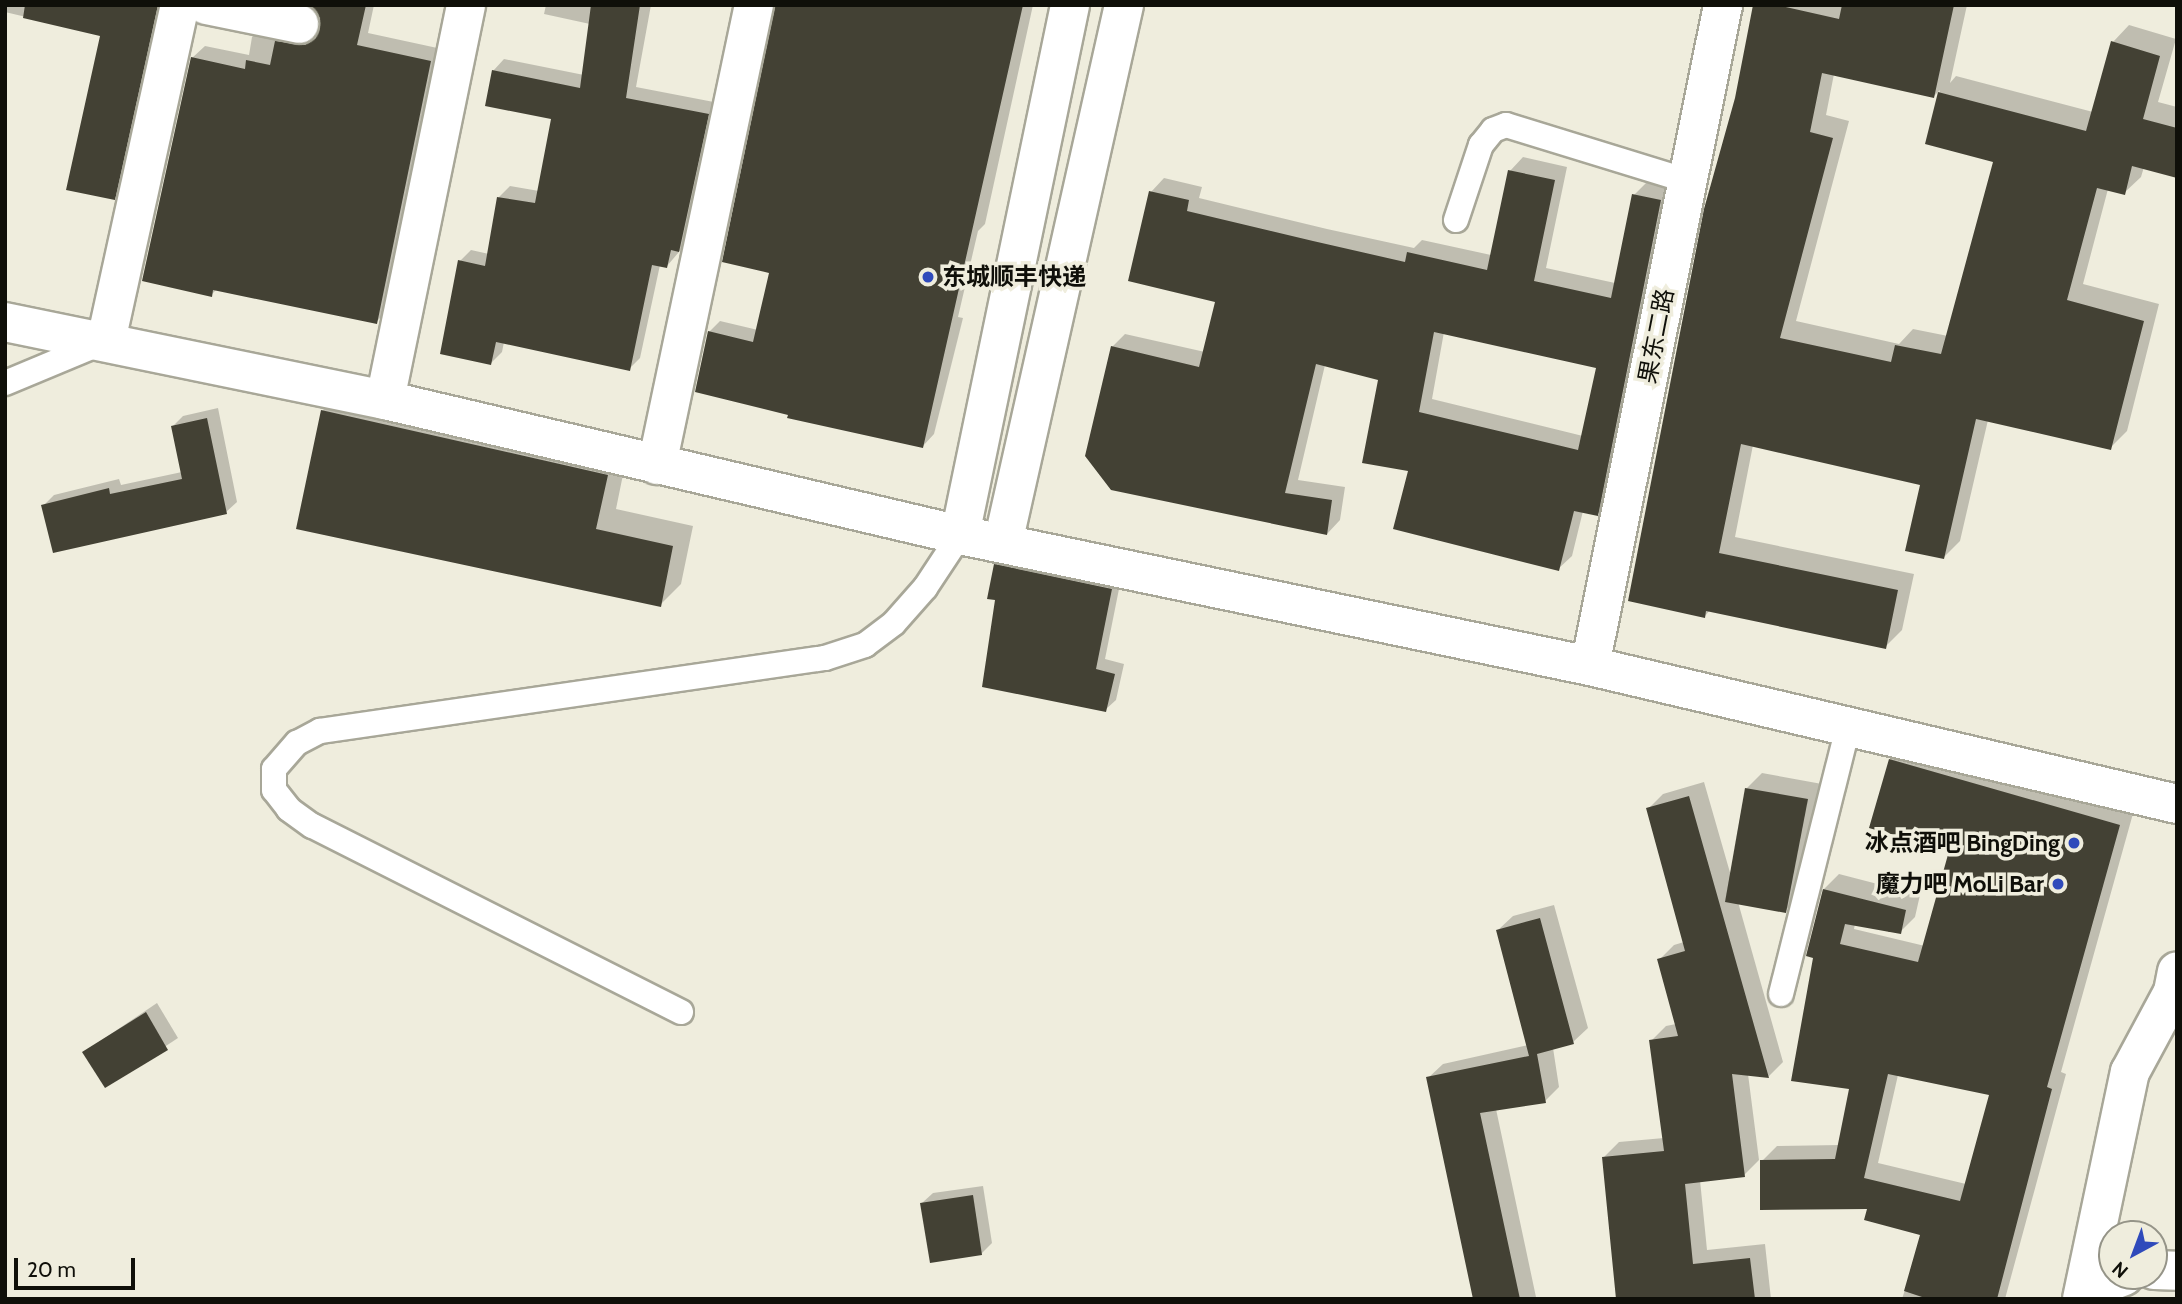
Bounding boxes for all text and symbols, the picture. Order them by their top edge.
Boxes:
place label: 东城顺丰快递 [942,263,1086,291]
marker: 东城顺丰快递 [920,269,936,285]
street label: 果东二路 [1633,286,1679,386]
place label: 冰点酒吧 BingDing [1865,829,2060,857]
marker: 冰点酒吧 BingDing [2066,835,2082,851]
place label: 魔力吧 MoLi Bar [1876,870,2044,898]
marker: 魔力吧 MoLi Bar [2050,876,2066,892]
north arrow [2098,1220,2168,1290]
scale bar [18,1244,138,1288]
text: 20 m [27,1257,76,1282]
text: N [2108,1257,2133,1283]

